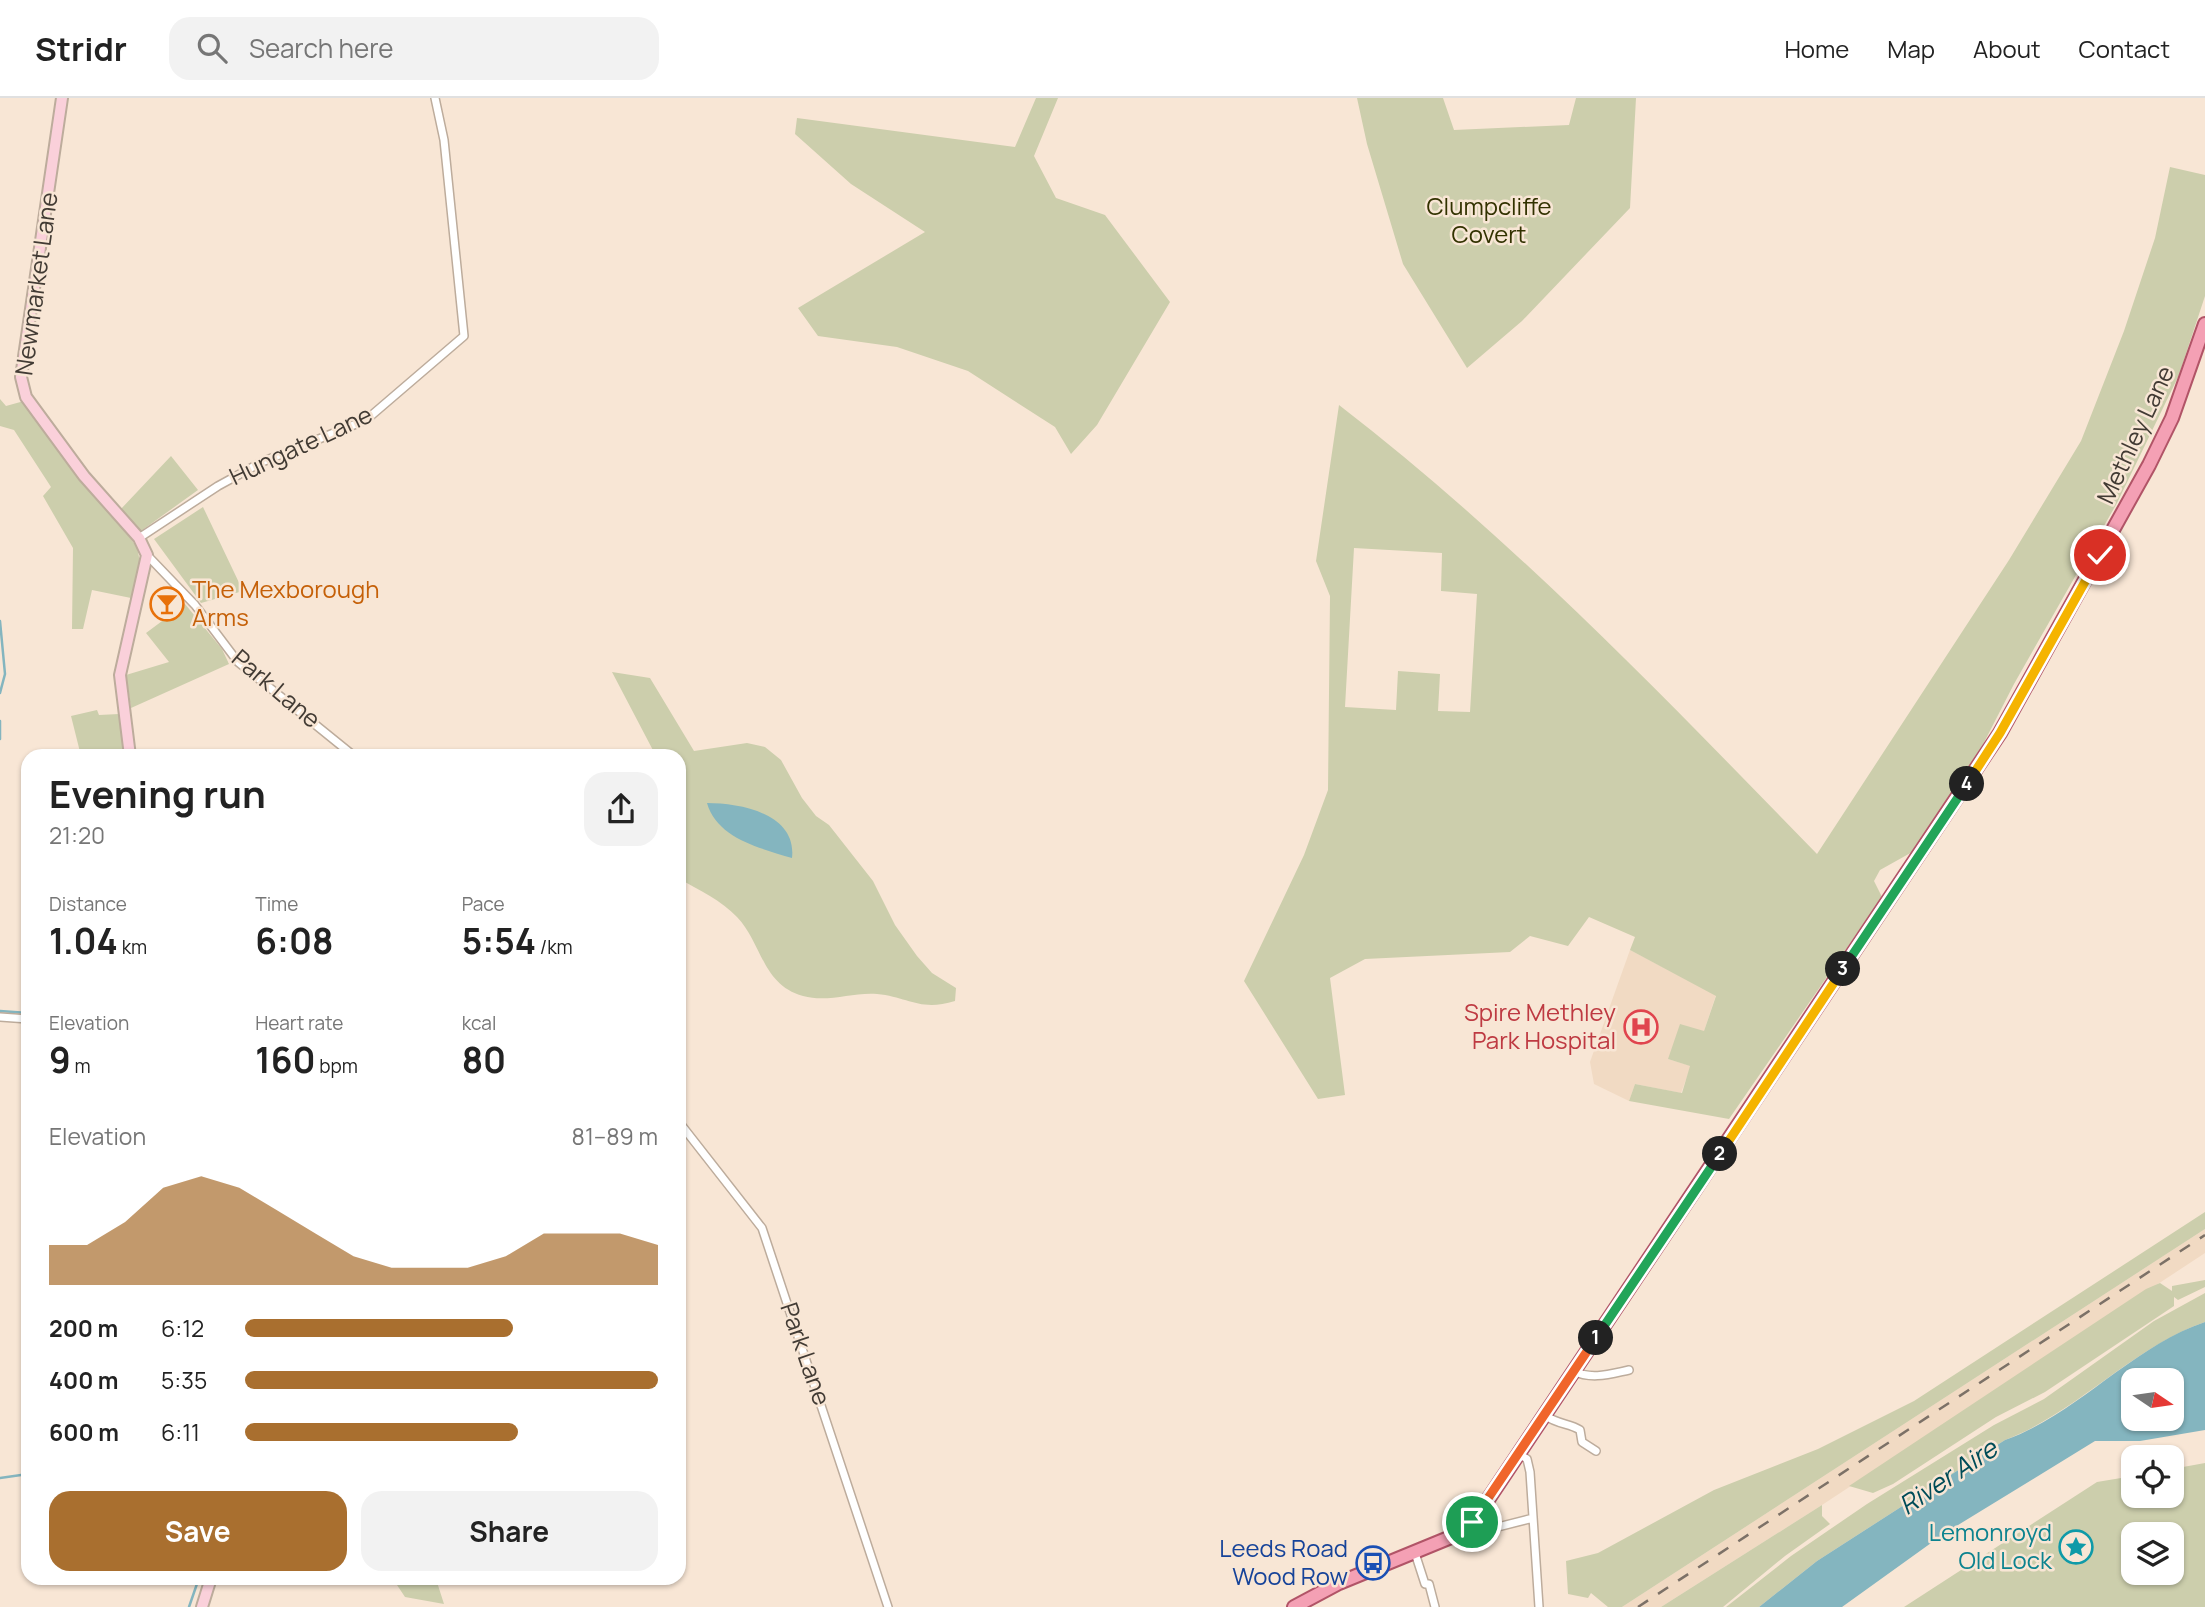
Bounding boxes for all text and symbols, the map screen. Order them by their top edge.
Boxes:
search box [169,17,659,80]
text: Stridr [35,26,127,71]
icon: search [193,29,231,67]
text: Search here [249,30,393,66]
text: Home [1784,32,1849,65]
text: Map [1887,32,1935,65]
text: About [1973,32,2041,65]
text: Contact [2079,32,2170,65]
park label: Clumpcliffe Covert [1426,189,1552,250]
street label: Newmarket Lane [6,190,65,378]
street label: Methley Lane [2088,360,2181,509]
street label: Hungate Lane [224,397,377,492]
pin [2070,525,2130,585]
icon: check [2081,536,2119,574]
place label: The Mexborough Arms [192,572,380,633]
bar icon: The Mexborough Arms [148,585,186,623]
street label: Park Lane [226,641,328,735]
pin: 4 [1950,766,1984,802]
text: Evening run [49,767,266,819]
text: 4 [1961,770,1972,796]
button: share [584,772,658,846]
text: 21:20 [49,819,105,851]
text: Distance [49,891,127,917]
text: Time [255,891,298,917]
text: Pace [462,891,505,917]
text: 1.04 [49,917,118,965]
text: 6:08 [255,917,334,965]
text: 5:54 [462,917,536,965]
text: km [118,934,147,960]
text: /km [536,934,573,960]
pin: 3 [1826,952,1860,986]
text: 3 [1837,955,1848,981]
place label: Spire Methley Park Hospital [1464,995,1616,1056]
hospital icon: Spire Methley Park Hospital [1622,1008,1660,1046]
text: Elevation [49,1010,129,1036]
text: Heart rate [255,1010,343,1036]
text: kcal [462,1010,496,1036]
text: 9 [49,1036,71,1084]
text: 160 [255,1036,315,1084]
text: 80 [462,1036,506,1084]
text: m [71,1053,91,1079]
text: bpm [315,1053,358,1079]
text: Elevation [49,1120,146,1152]
text: 81–89 m [572,1120,658,1152]
pin: 2 [1702,1136,1738,1172]
text: 2 [1714,1140,1725,1166]
street label: Park Lane [773,1298,839,1409]
text: 200 m [49,1312,118,1344]
text: 6:12 [161,1312,204,1344]
pin: 1 [1578,1320,1614,1356]
text: 1 [1591,1324,1600,1350]
text: 400 m [49,1364,119,1396]
text: 5:35 [161,1364,207,1396]
north arrow [2121,1368,2184,1432]
map controls [2121,1368,2184,1585]
text: 600 m [49,1416,119,1448]
text: 6:11 [161,1416,200,1448]
water label: River Aire [1891,1429,2005,1522]
button: locate [2121,1445,2184,1508]
button: Save [49,1491,347,1571]
button: Share [361,1491,658,1571]
pin [1442,1492,1502,1552]
icon: arrive [1453,1503,1491,1541]
place label: Lemonroyd Old Lock [1929,1515,2053,1576]
button: layers [2121,1522,2184,1585]
place icon: Lemonroyd Old Lock [2057,1528,2095,1566]
place label: Leeds Road Wood Row [1219,1531,1348,1592]
bus stop icon: Leeds Road Wood Row [1354,1544,1392,1582]

